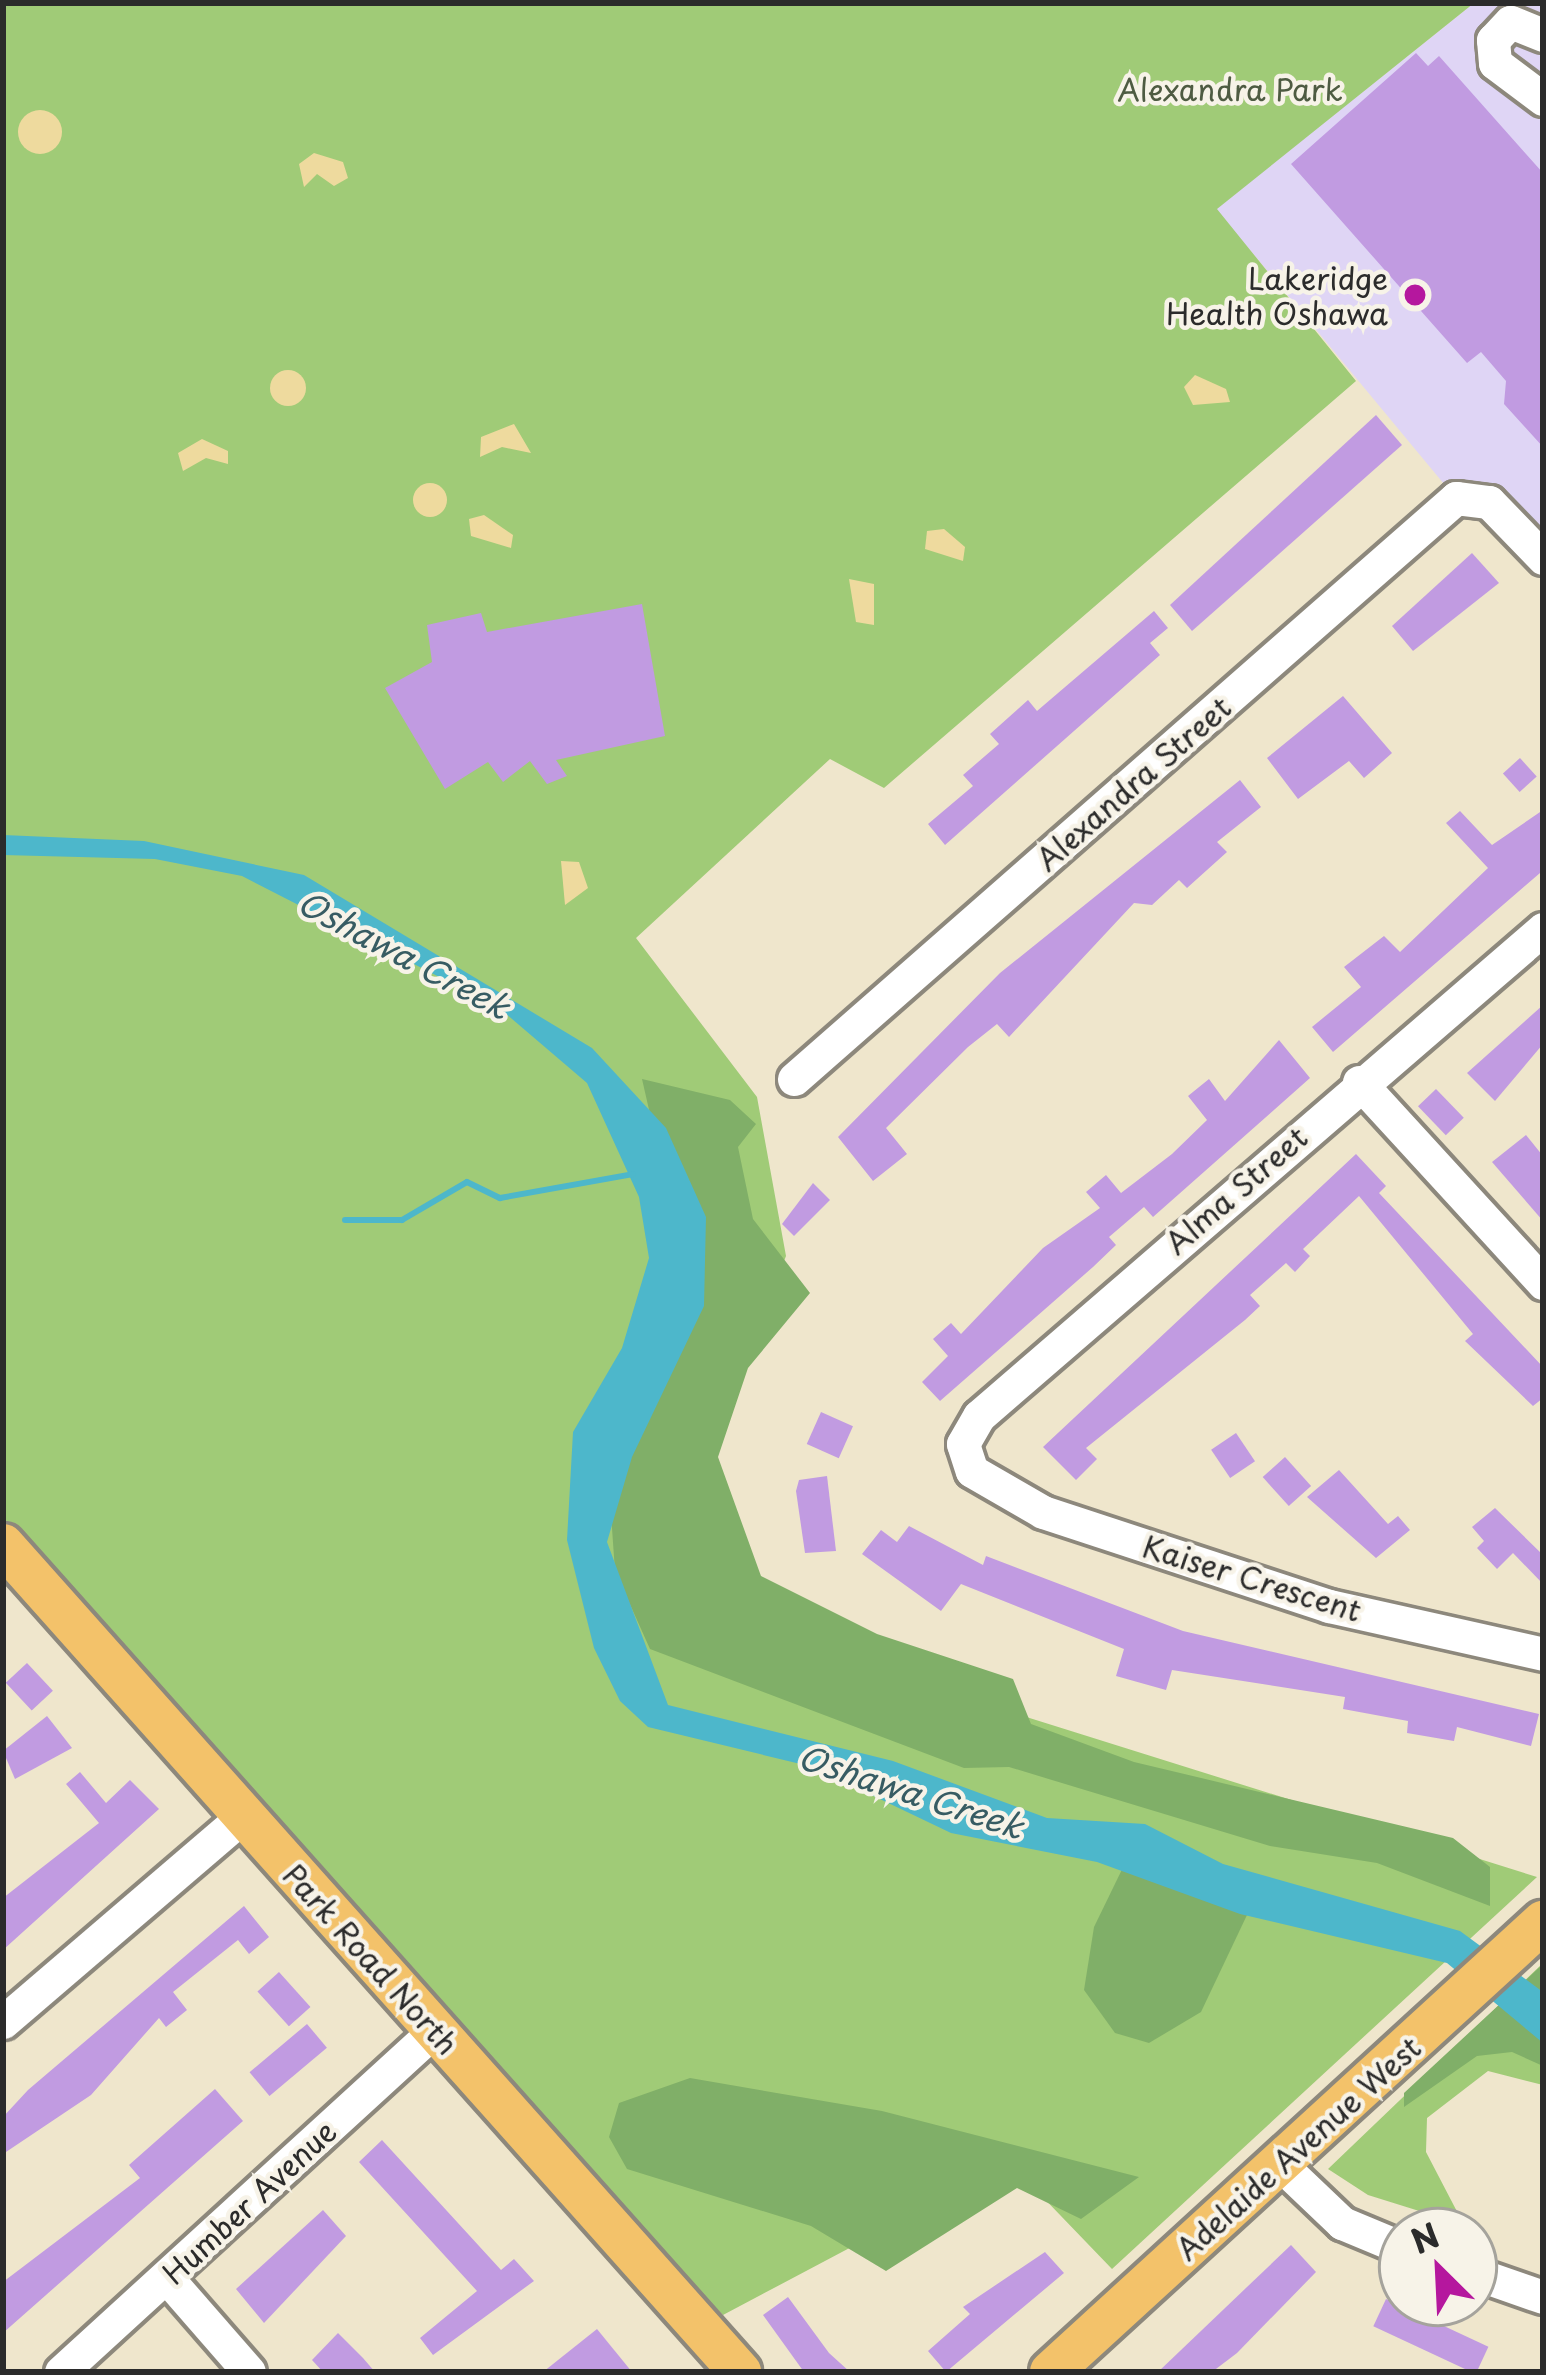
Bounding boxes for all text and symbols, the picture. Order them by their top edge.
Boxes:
park label: Alexandra Park [1118,71,1342,107]
place label: Lakeridge Health Oshawa [1165,260,1388,330]
marker: Lakeridge Health Oshawa [1399,279,1431,311]
street label: Alexandra Street [1028,688,1238,878]
water label: Oshawa Creek [291,882,517,1026]
street label: Alma Street [1157,1118,1315,1262]
street label: Kaiser Crescent [1138,1528,1366,1628]
water label: Oshawa Creek [794,1736,1028,1846]
street label: Park Road North [276,1857,466,2061]
street label: Adelaide Avenue West [1169,2030,1427,2266]
street label: Humber Avenue [154,2111,344,2293]
north arrow [1378,2207,1498,2327]
text: N [1402,2209,1447,2265]

